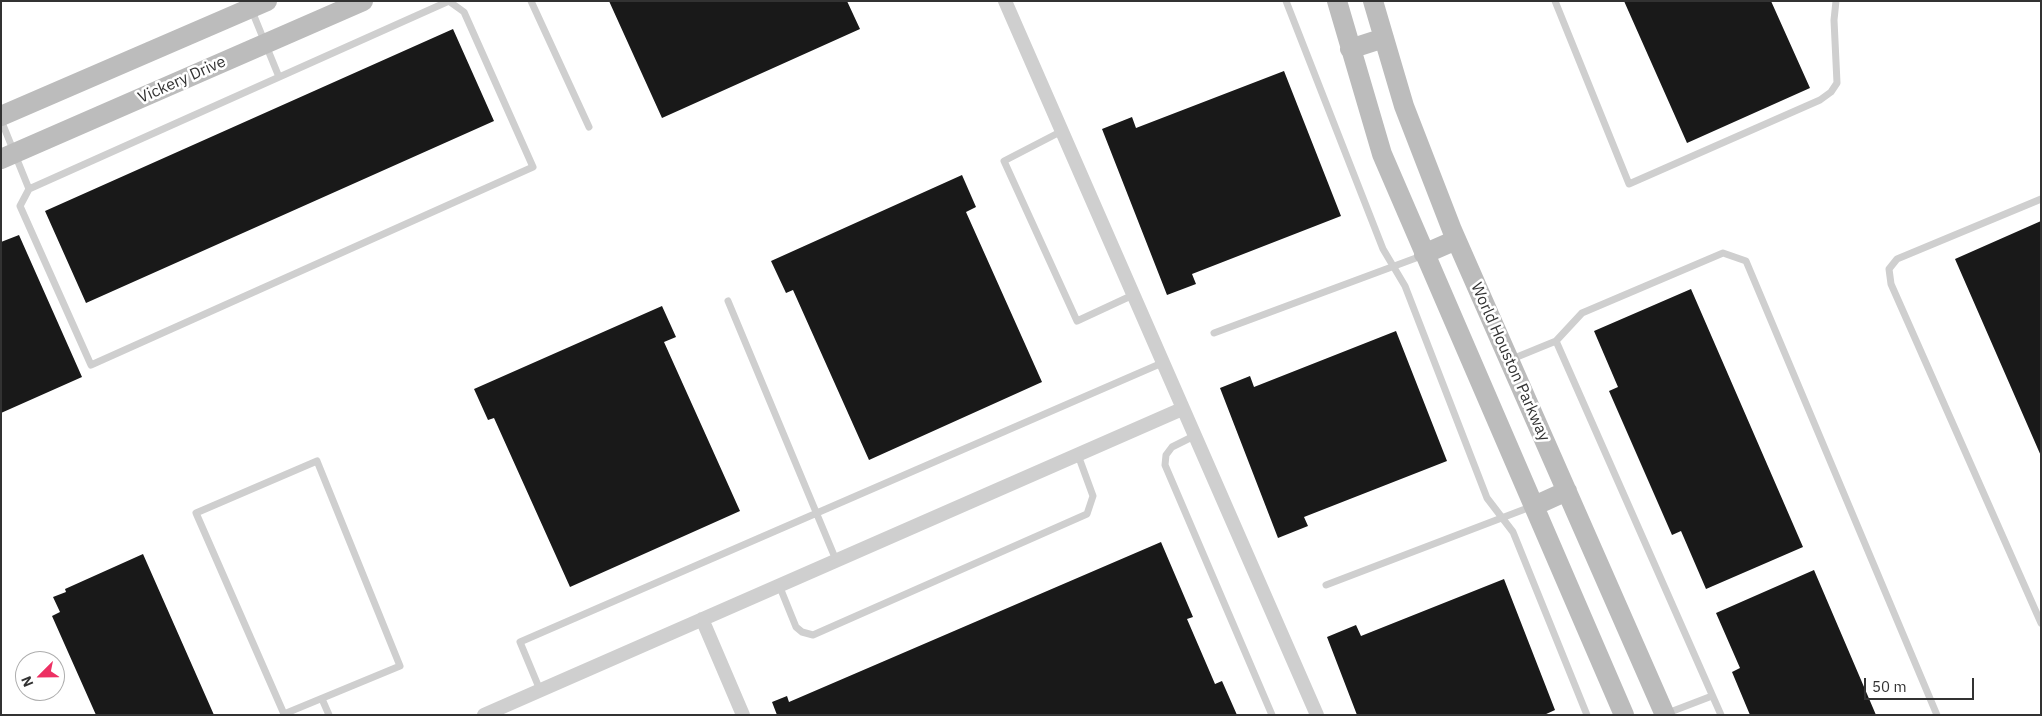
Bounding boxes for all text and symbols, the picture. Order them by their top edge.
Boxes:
street label: Vickery Drive [135,52,229,108]
street label: World Houston Parkway [1466,280,1554,444]
north arrow [15,651,65,701]
scale bar [1867,668,1977,700]
text: N [17,673,37,690]
text: 50 m [1872,677,1907,696]

